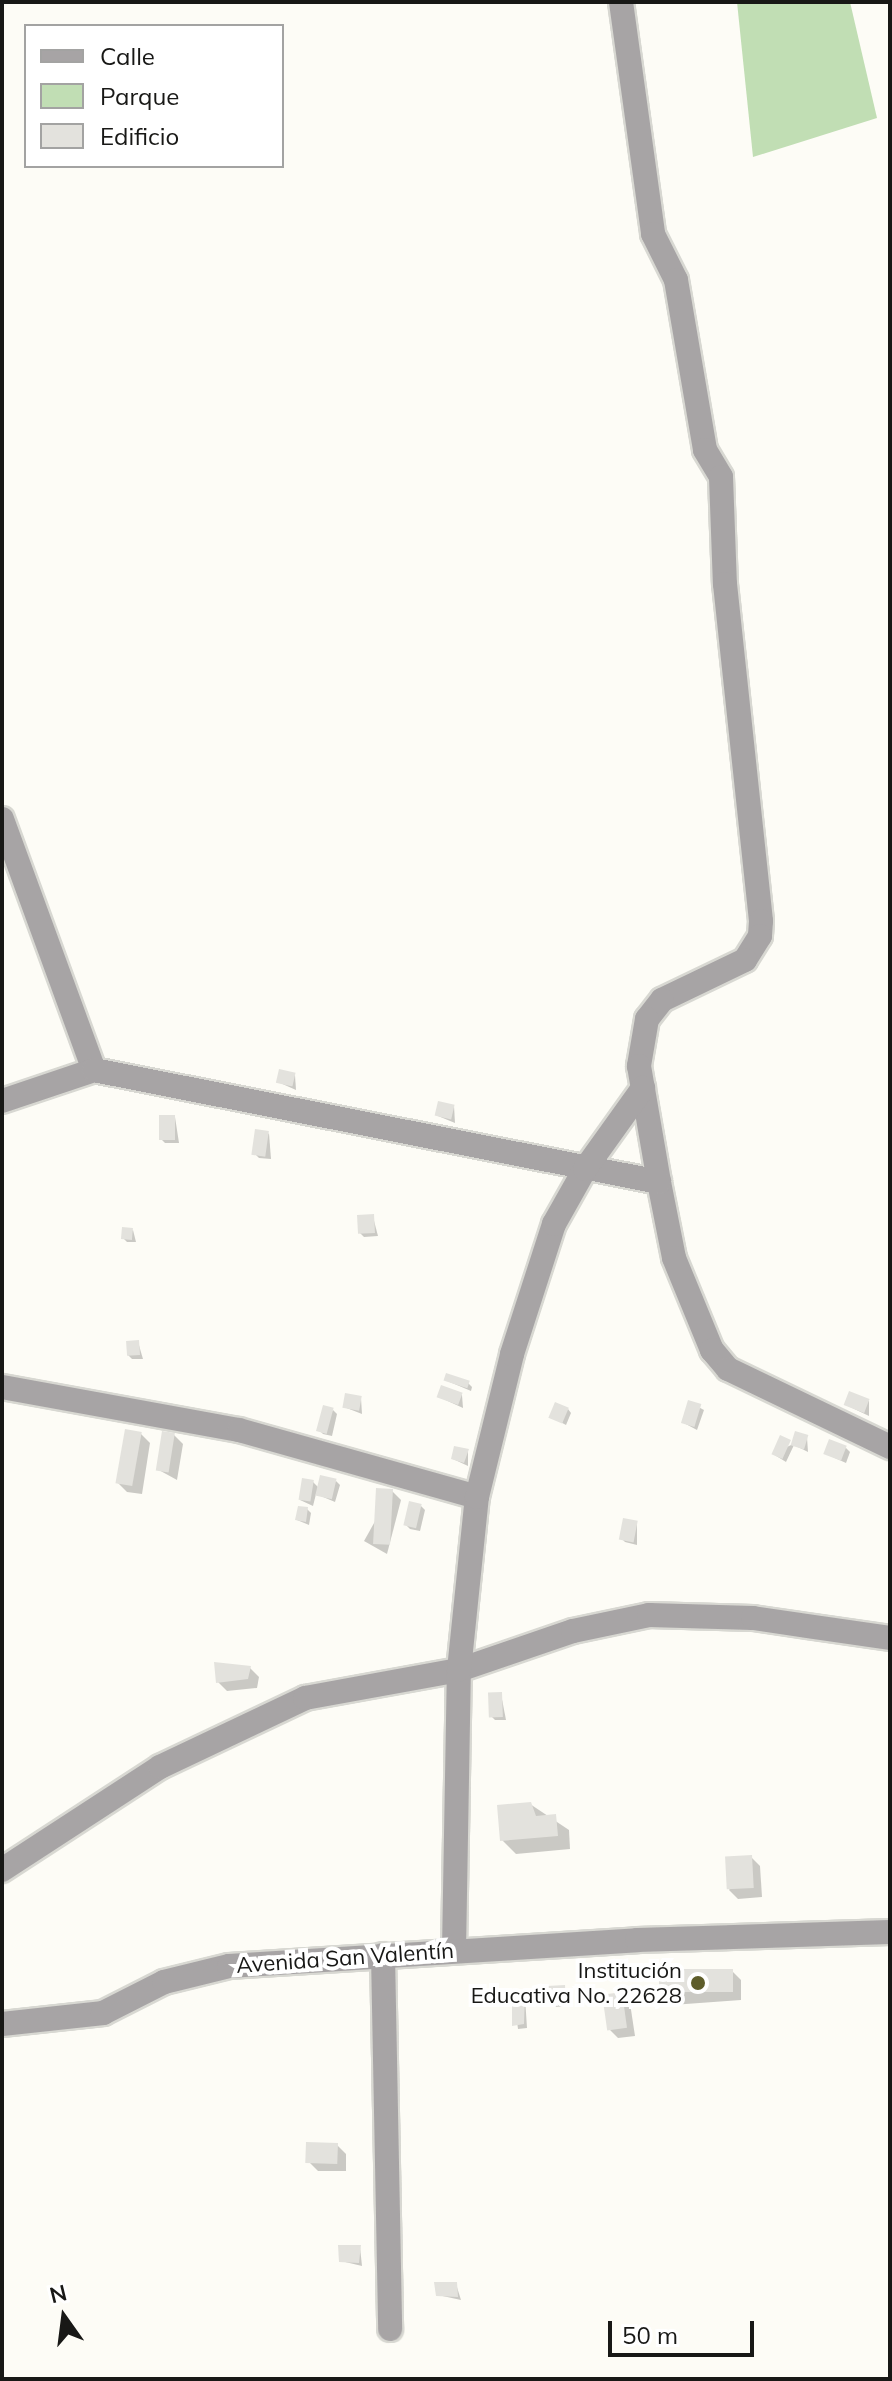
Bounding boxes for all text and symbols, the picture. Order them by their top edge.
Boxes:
legend [24,24,284,168]
text: Calle [100,41,155,71]
text: Parque [100,81,179,111]
text: Edificio [100,121,179,151]
street label: Avenida San Valentín [235,1937,455,1979]
place label: Institución Educativa No. 22628 [471,1957,682,2008]
marker: Institución Educativa No. 22628 [689,1974,707,1992]
north arrow [24,2277,104,2357]
text: N [47,2278,70,2309]
scale bar [612,2305,758,2355]
text: 50 m [622,2320,678,2350]

